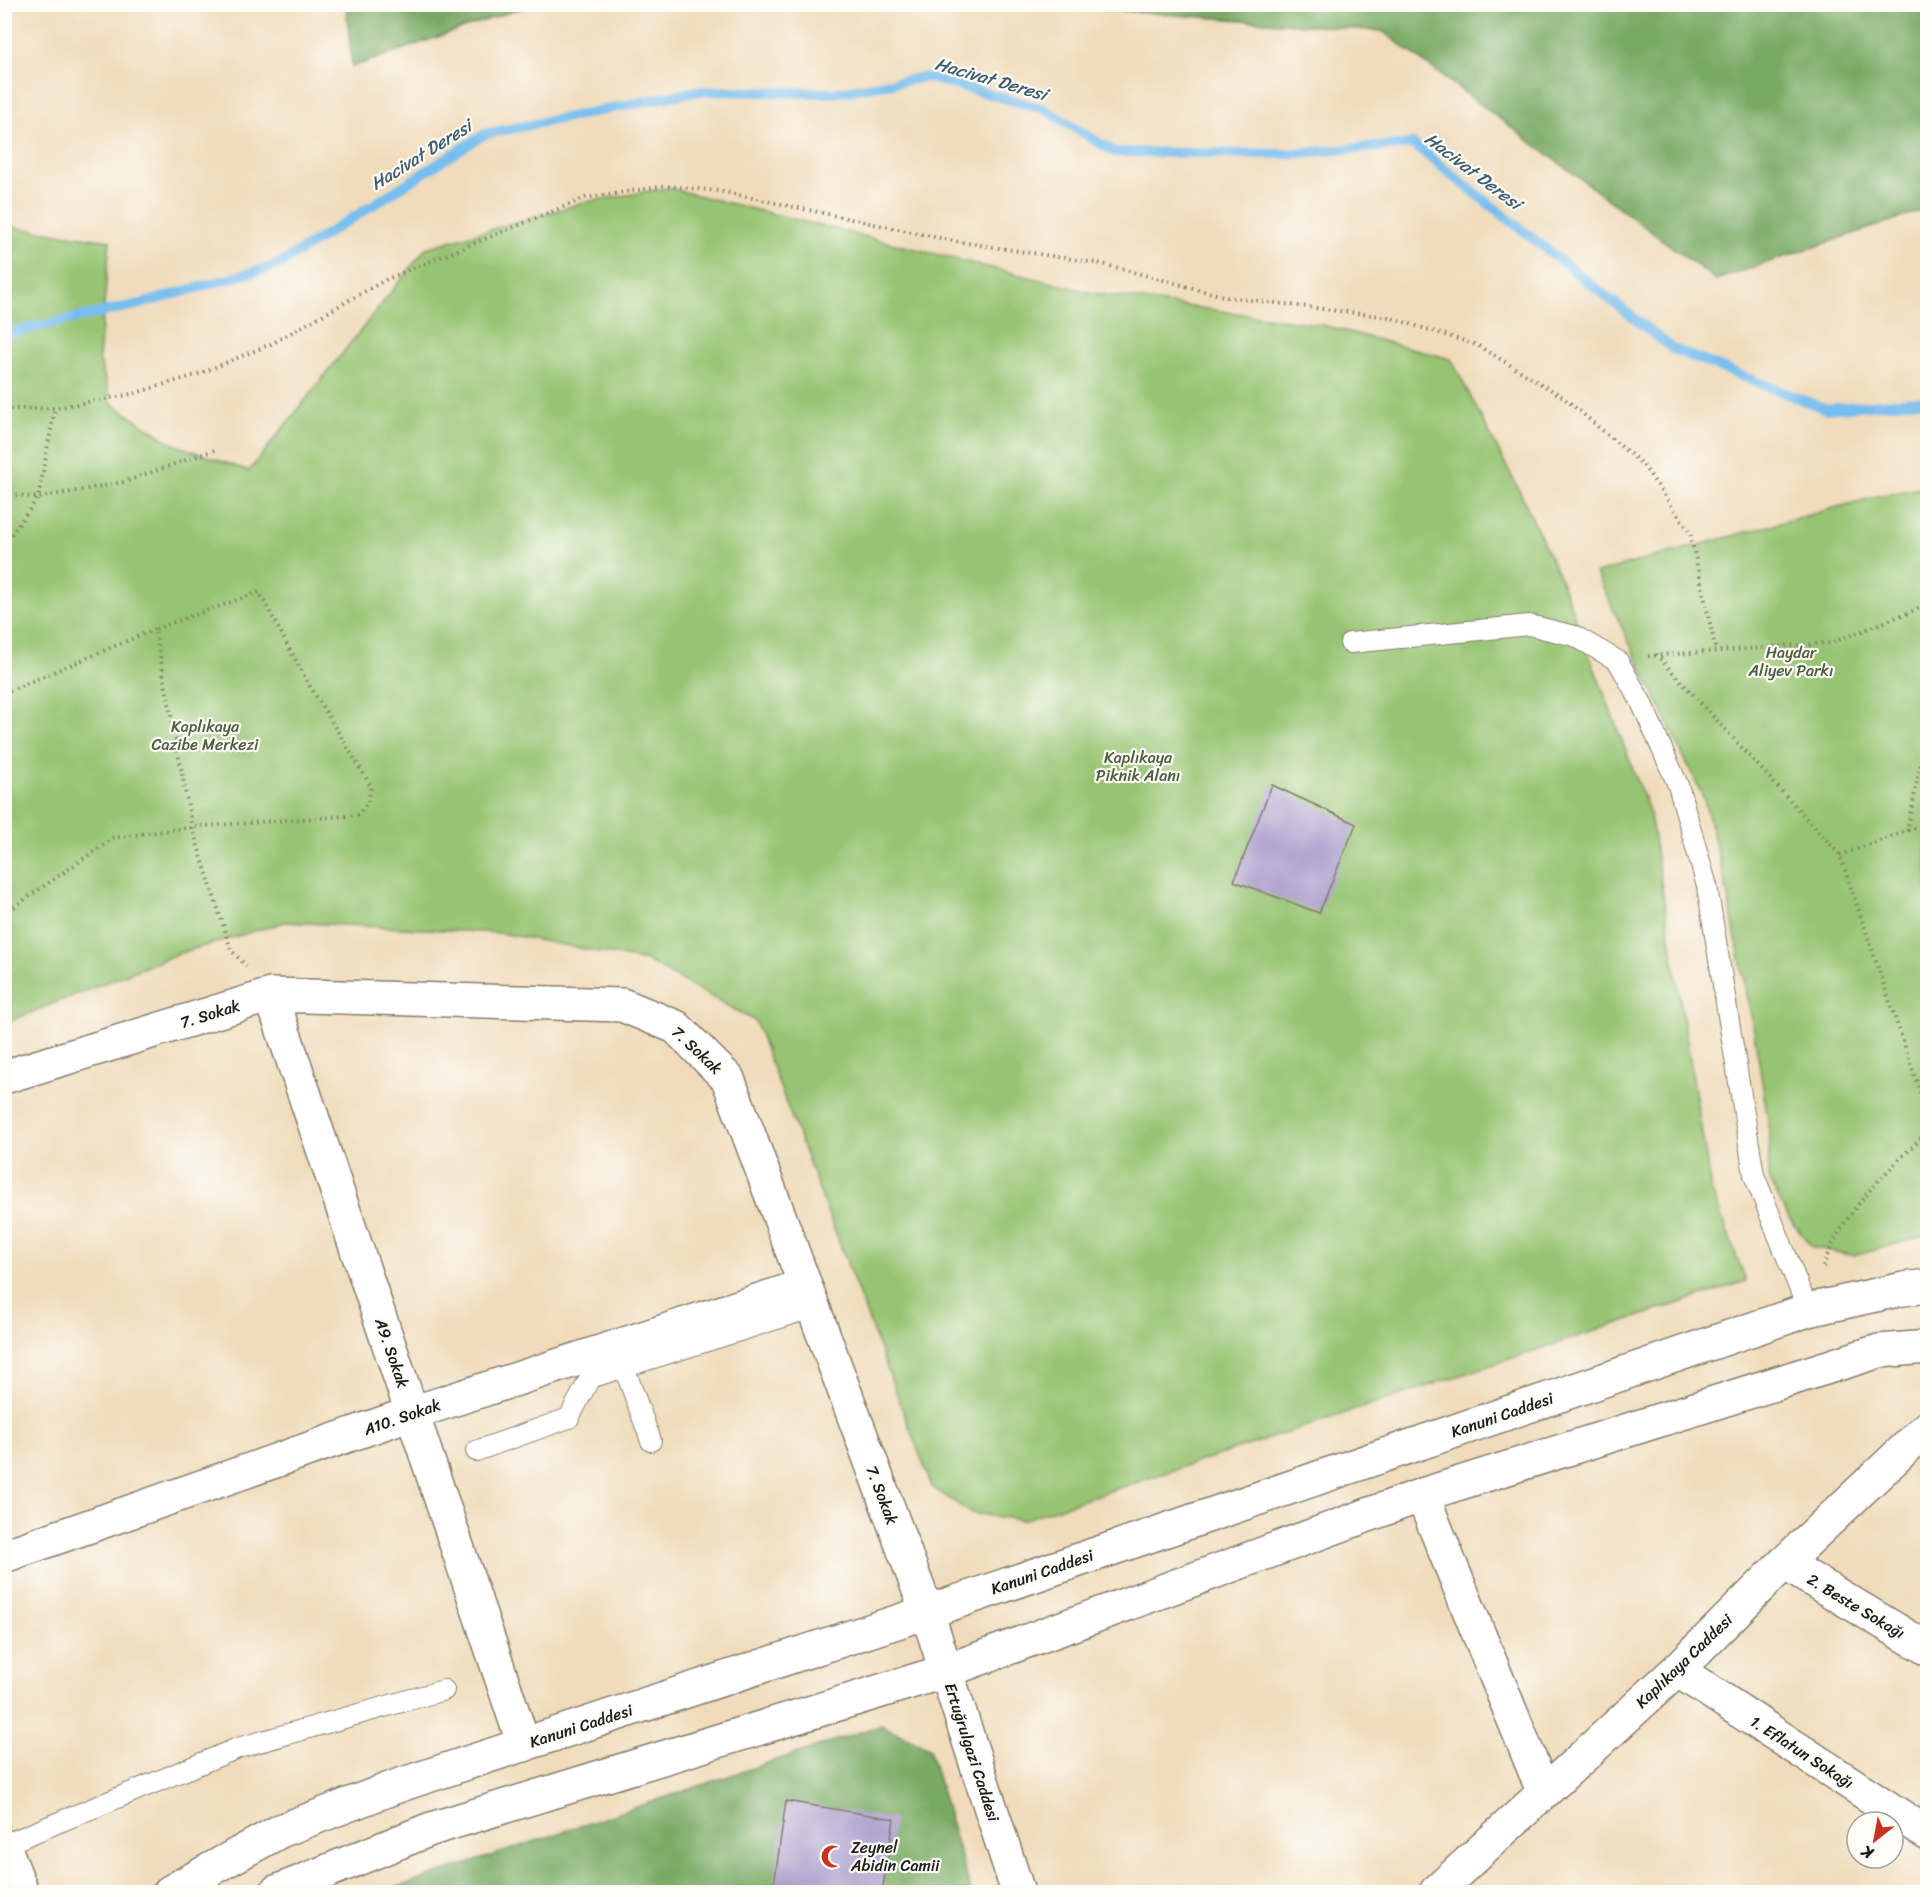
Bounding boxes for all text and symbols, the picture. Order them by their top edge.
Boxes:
water label: Hacivat Deresi [931,48,1055,111]
water label: Hacivat Deresi [364,109,482,199]
water label: Hacivat Deresi [1417,124,1532,221]
park label: Haydar Aliyev Parkı [1748,638,1833,685]
park label: Kaplıkaya Cazibe Merkezi [151,712,259,759]
park label: Kaplıkaya Piknik Alanı [1096,743,1180,790]
street label: 7. Sokak [176,991,244,1037]
street label: 7. Sokak [665,1018,730,1082]
street label: A9. Sokak [366,1313,418,1392]
street label: Kanuni Caddesi [1447,1384,1558,1446]
street label: A10. Sokak [359,1390,445,1444]
street label: 7. Sokak [857,1461,907,1529]
street label: Kanuni Caddesi [987,1541,1098,1603]
street label: 2. Beste Sokağı [1801,1565,1911,1647]
street label: Kaplıkaya Caddesi [1628,1606,1740,1716]
street label: Ertuğrulgazi Caddesi [936,1679,1008,1826]
street label: Kanuni Caddesi [526,1695,637,1756]
street label: 1. Eflatun Sokağı [1744,1707,1860,1797]
north arrow [1845,1810,1905,1870]
place label: Zeynel Abidin Camii [850,1833,940,1880]
text: K [1855,1837,1880,1868]
mosque icon: Zeynel Abidin Camii [820,1843,846,1869]

